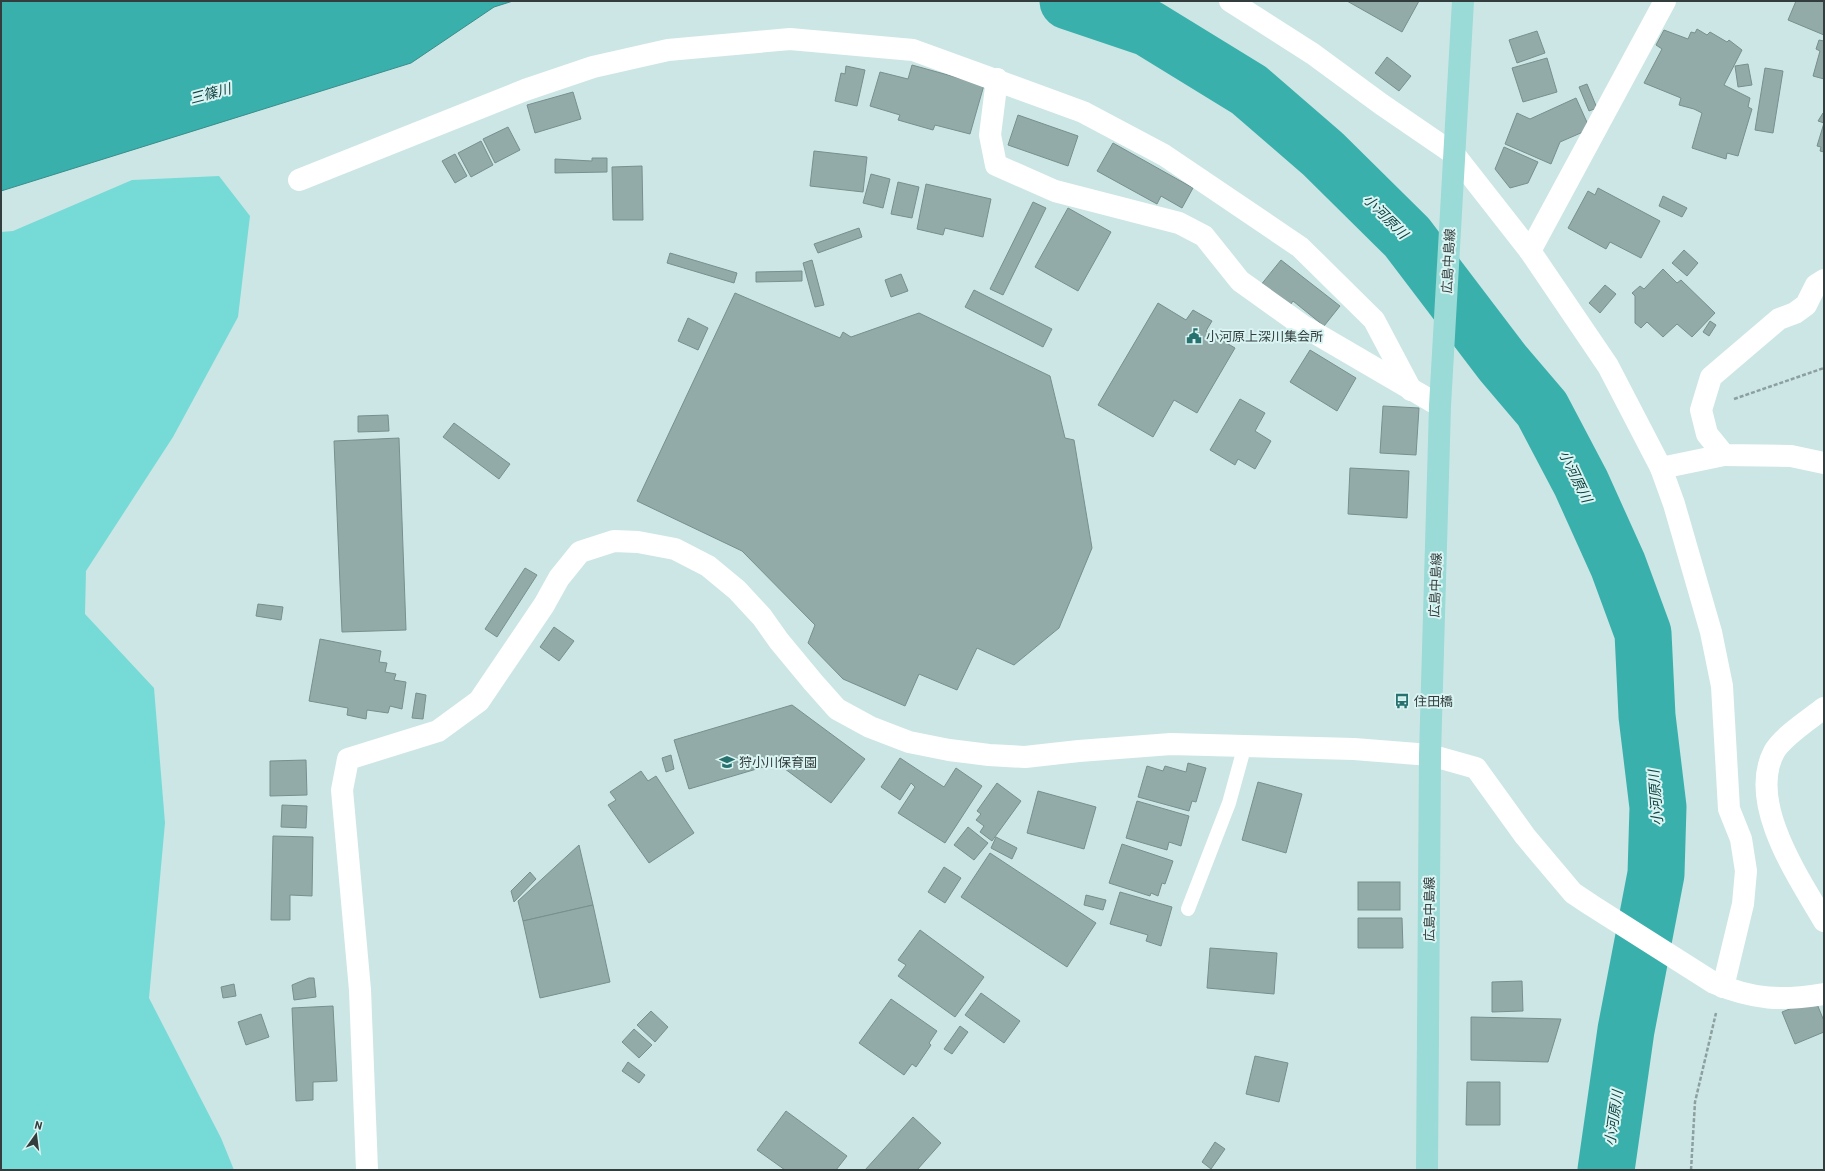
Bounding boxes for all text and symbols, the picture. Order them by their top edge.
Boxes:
water label: 三篠川 [188,79,234,107]
water label: 小河原川 [1360,190,1413,243]
street label: 広島中島線 [1438,228,1458,294]
public building icon: 小河原上深川集会所 [1185,327,1203,345]
place label: 小河原上深川集会所 [1206,328,1323,344]
water label: 小河原川 [1556,447,1597,507]
street label: 広島中島線 [1426,552,1444,618]
bus stop icon: 住田橋 [1393,692,1411,710]
place label: 住田橋 [1414,693,1453,709]
school or university icon: 狩小川保育園 [718,753,736,771]
place label: 狩小川保育園 [739,754,817,770]
water label: 小河原川 [1644,767,1665,827]
street label: 広島中島線 [1421,876,1437,942]
water label: 小河原川 [1601,1087,1626,1147]
north arrow [16,1115,56,1155]
text: N [33,1118,44,1132]

